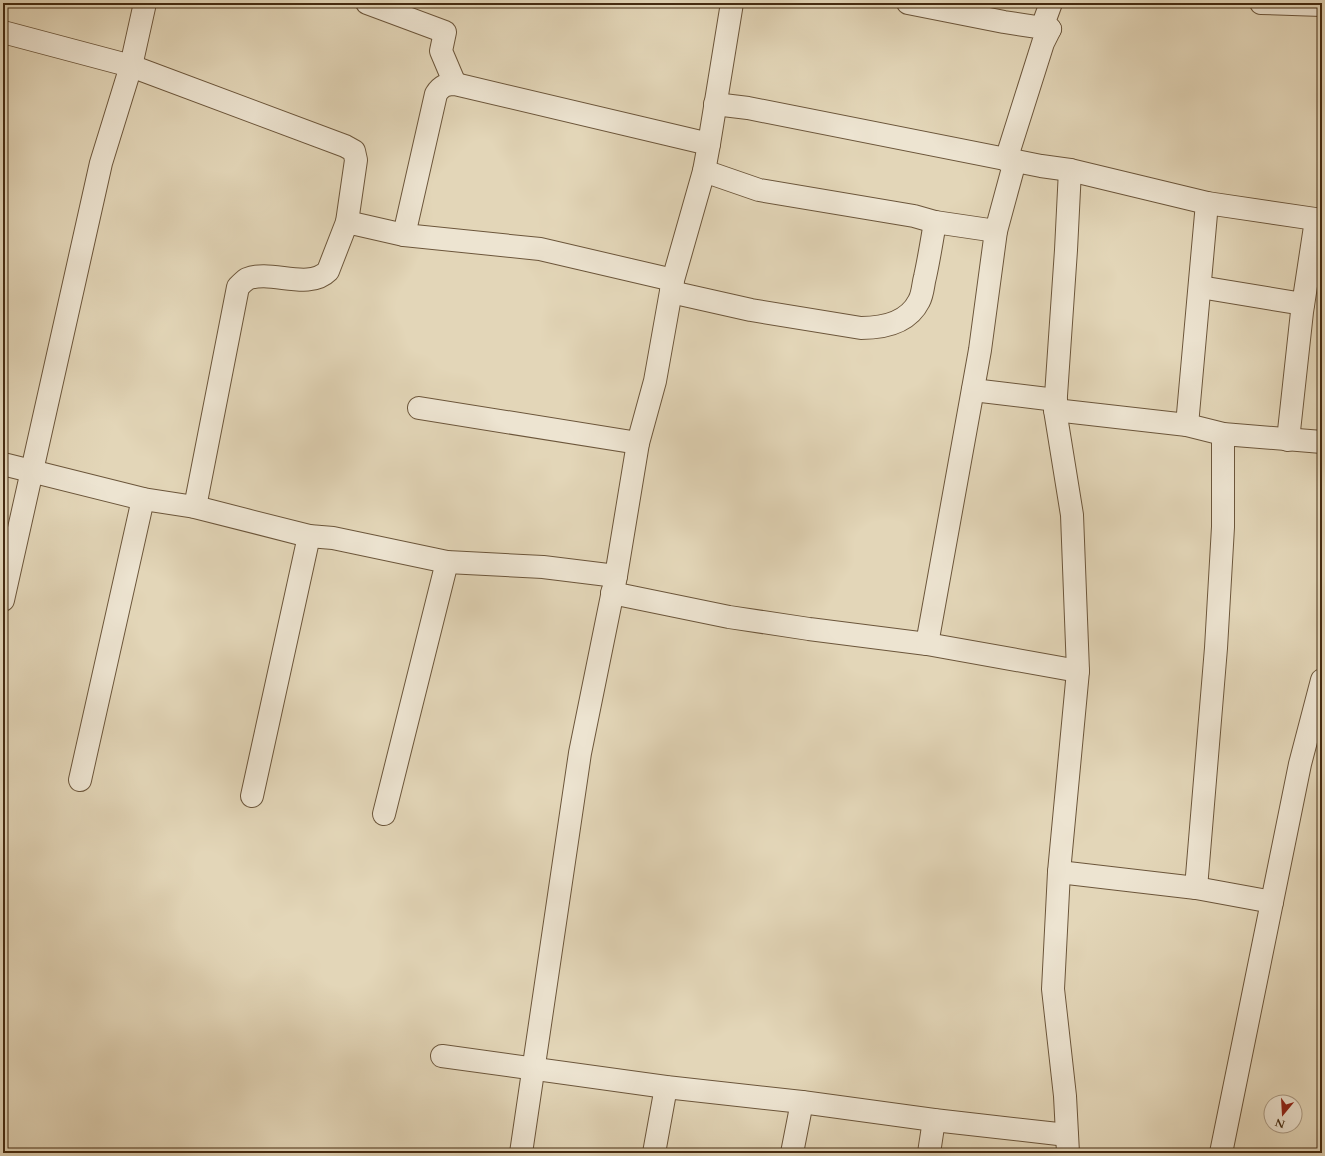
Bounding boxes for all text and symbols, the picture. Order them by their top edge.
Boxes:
north arrow [1263,1094,1303,1134]
text: N [1273,1114,1287,1132]

